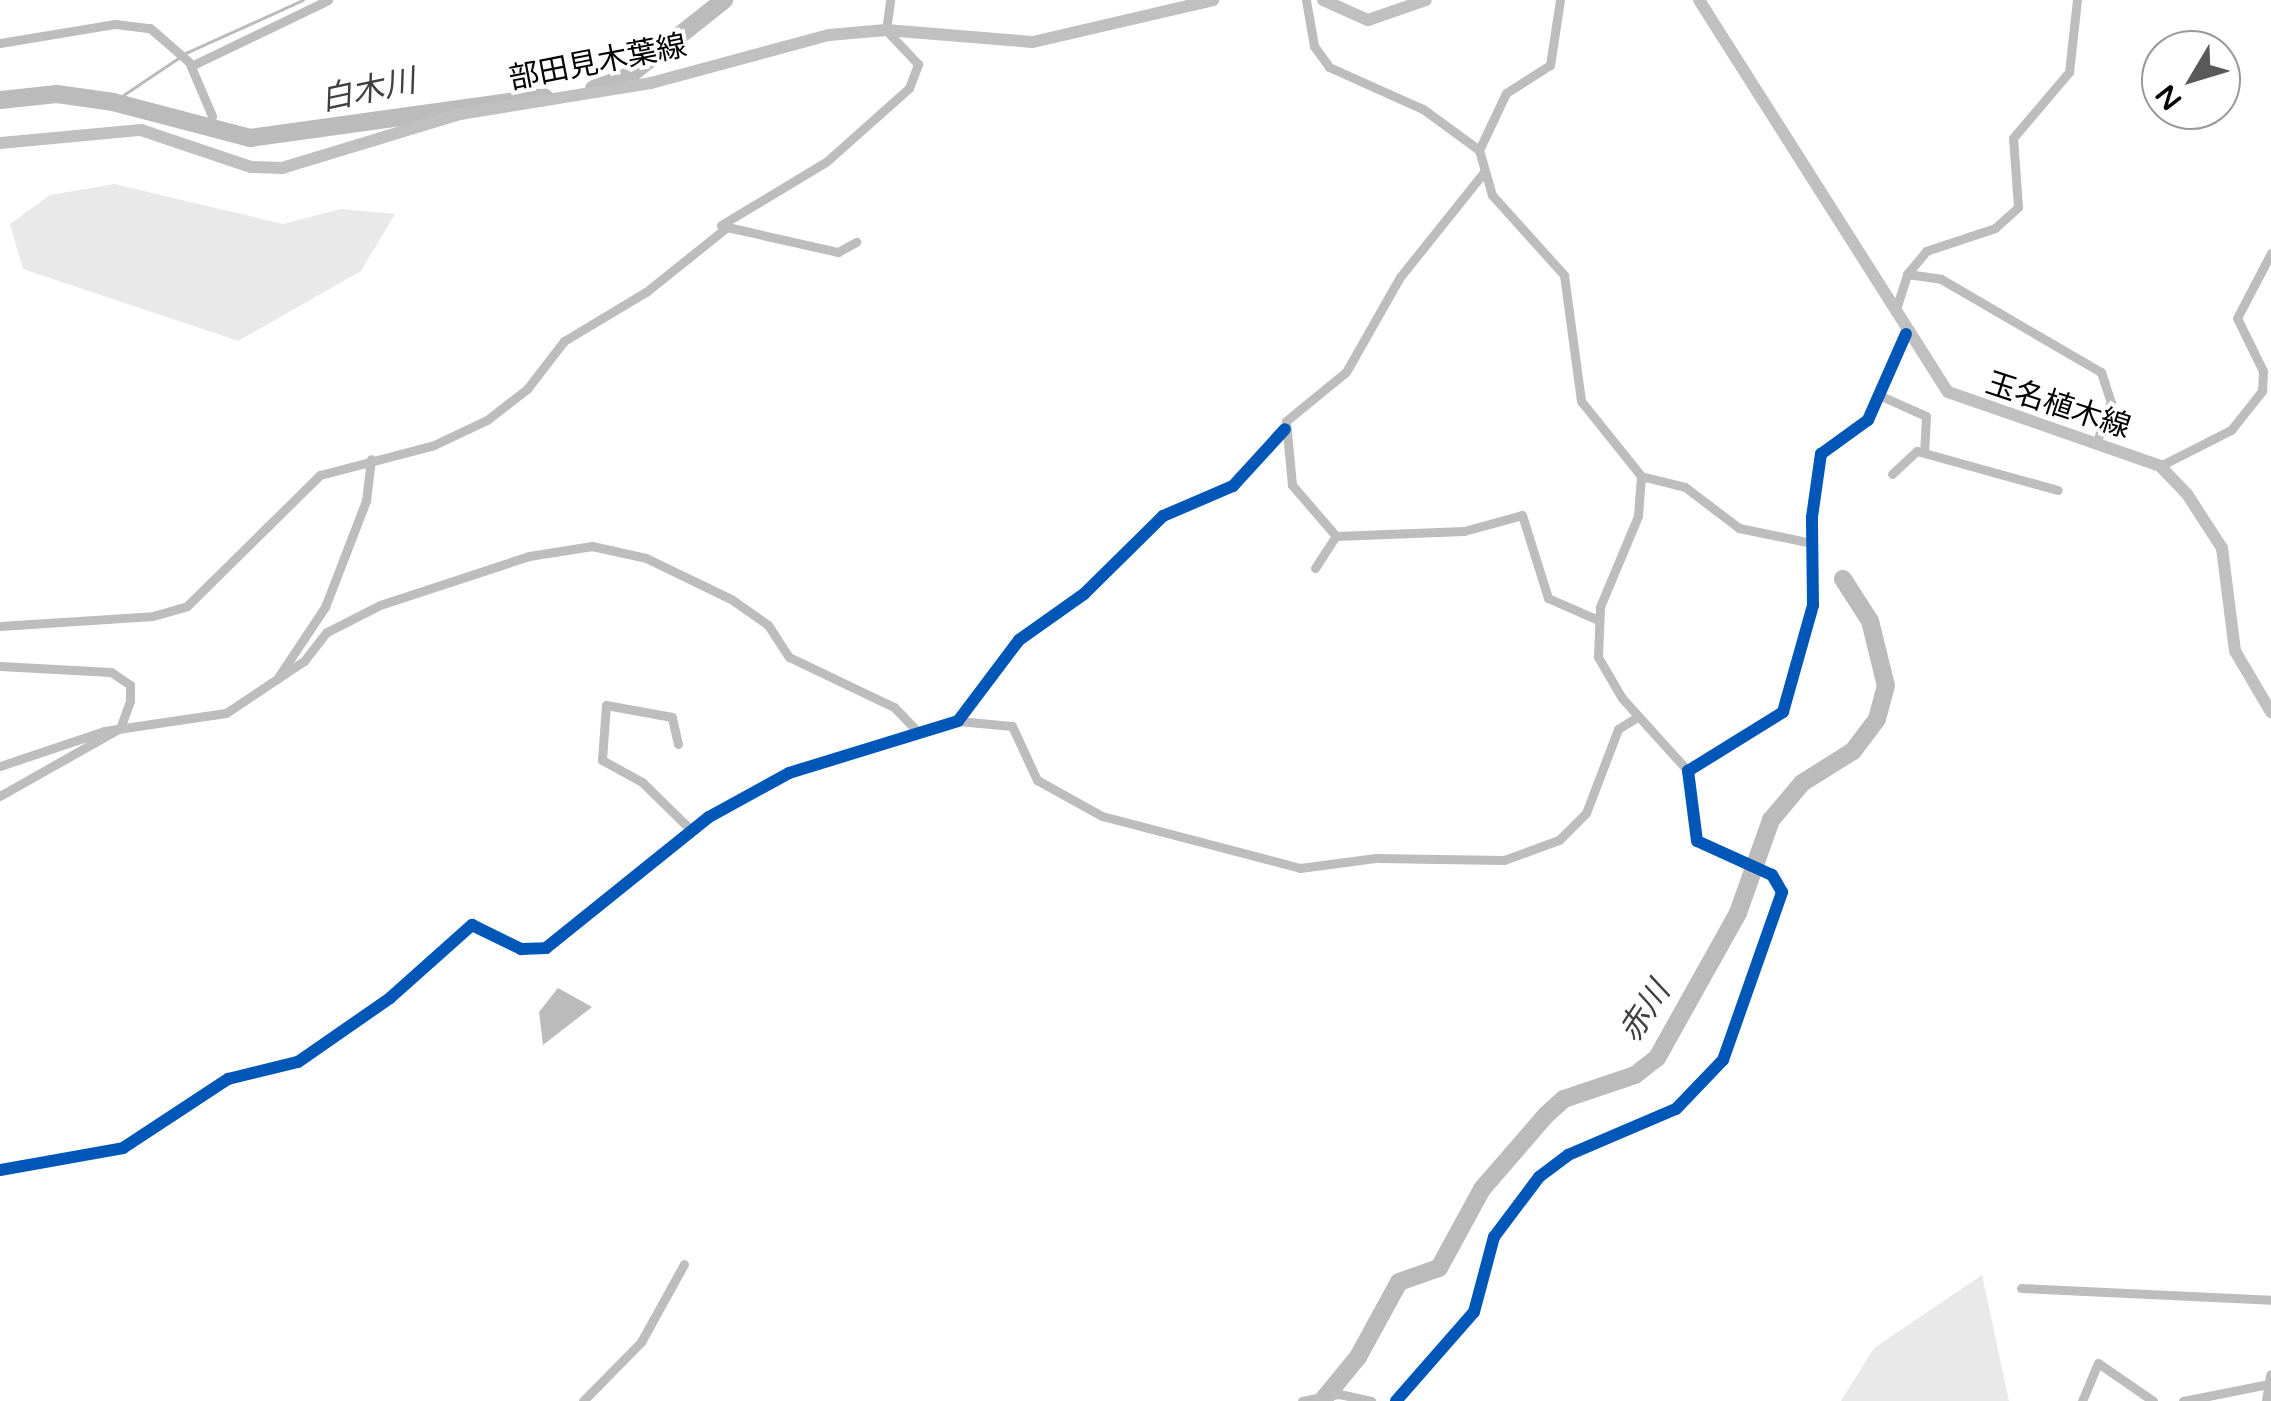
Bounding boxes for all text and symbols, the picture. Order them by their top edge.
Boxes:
street label: 部田見木葉線 [506,28,690,98]
north arrow [2141,30,2241,130]
water label: 白木川 [317,62,419,120]
text: N [2149,78,2189,117]
street label: 玉名植木線 [1981,366,2135,446]
water label: 赤川 [1611,975,1679,1049]

